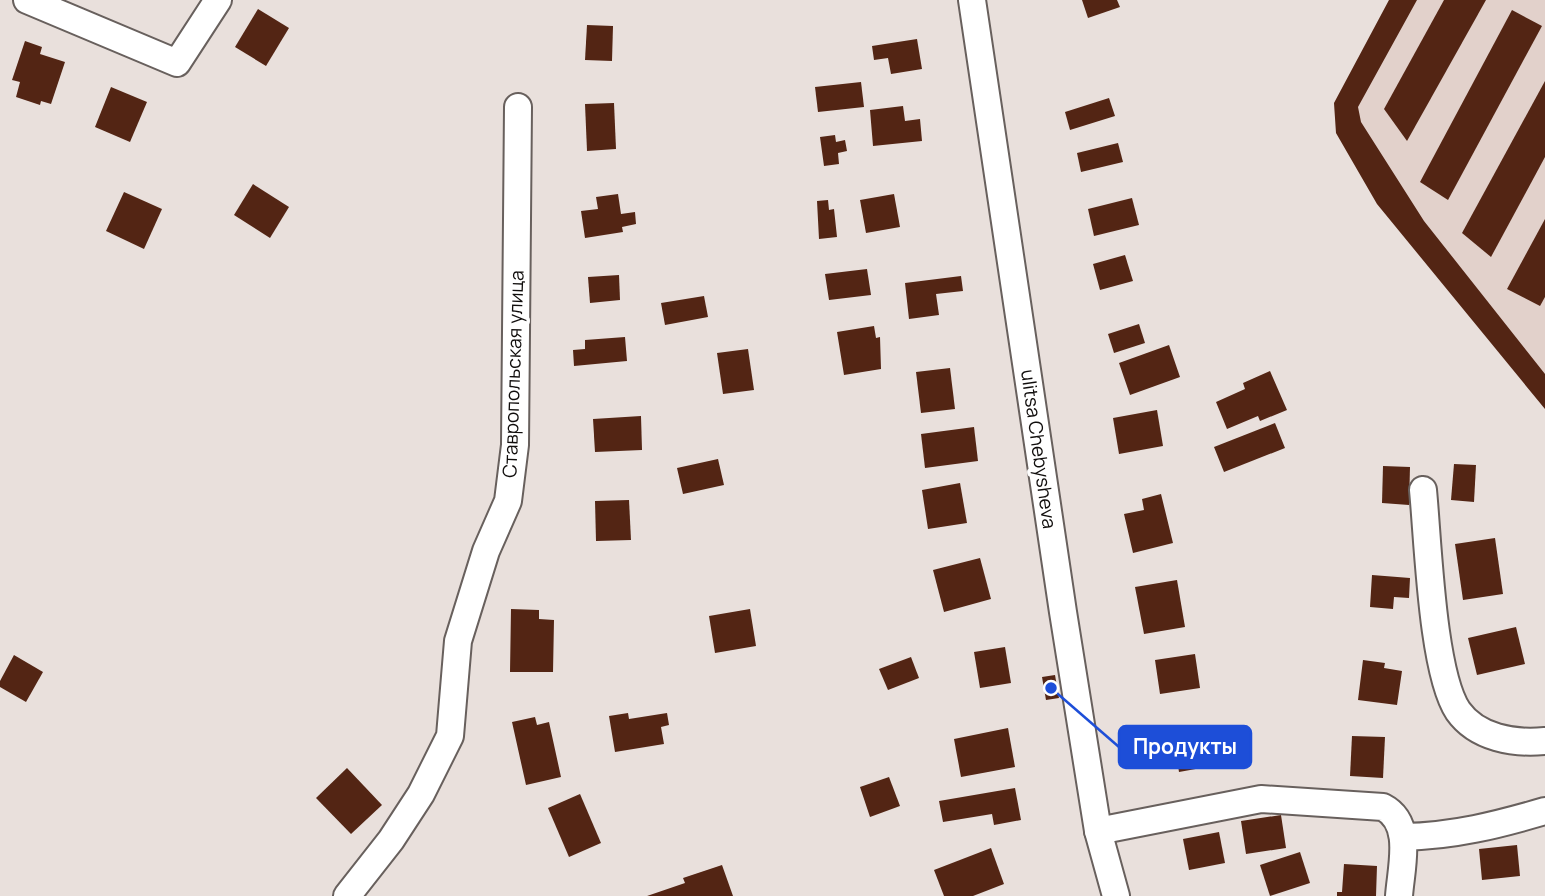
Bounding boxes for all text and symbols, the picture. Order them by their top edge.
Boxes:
street label: Ставропольская улица [496,270,530,478]
street label: ulitsa Chebysheva [1015,368,1063,530]
callout: Продукты [1119,726,1251,768]
text: Продукты [1133,732,1237,760]

